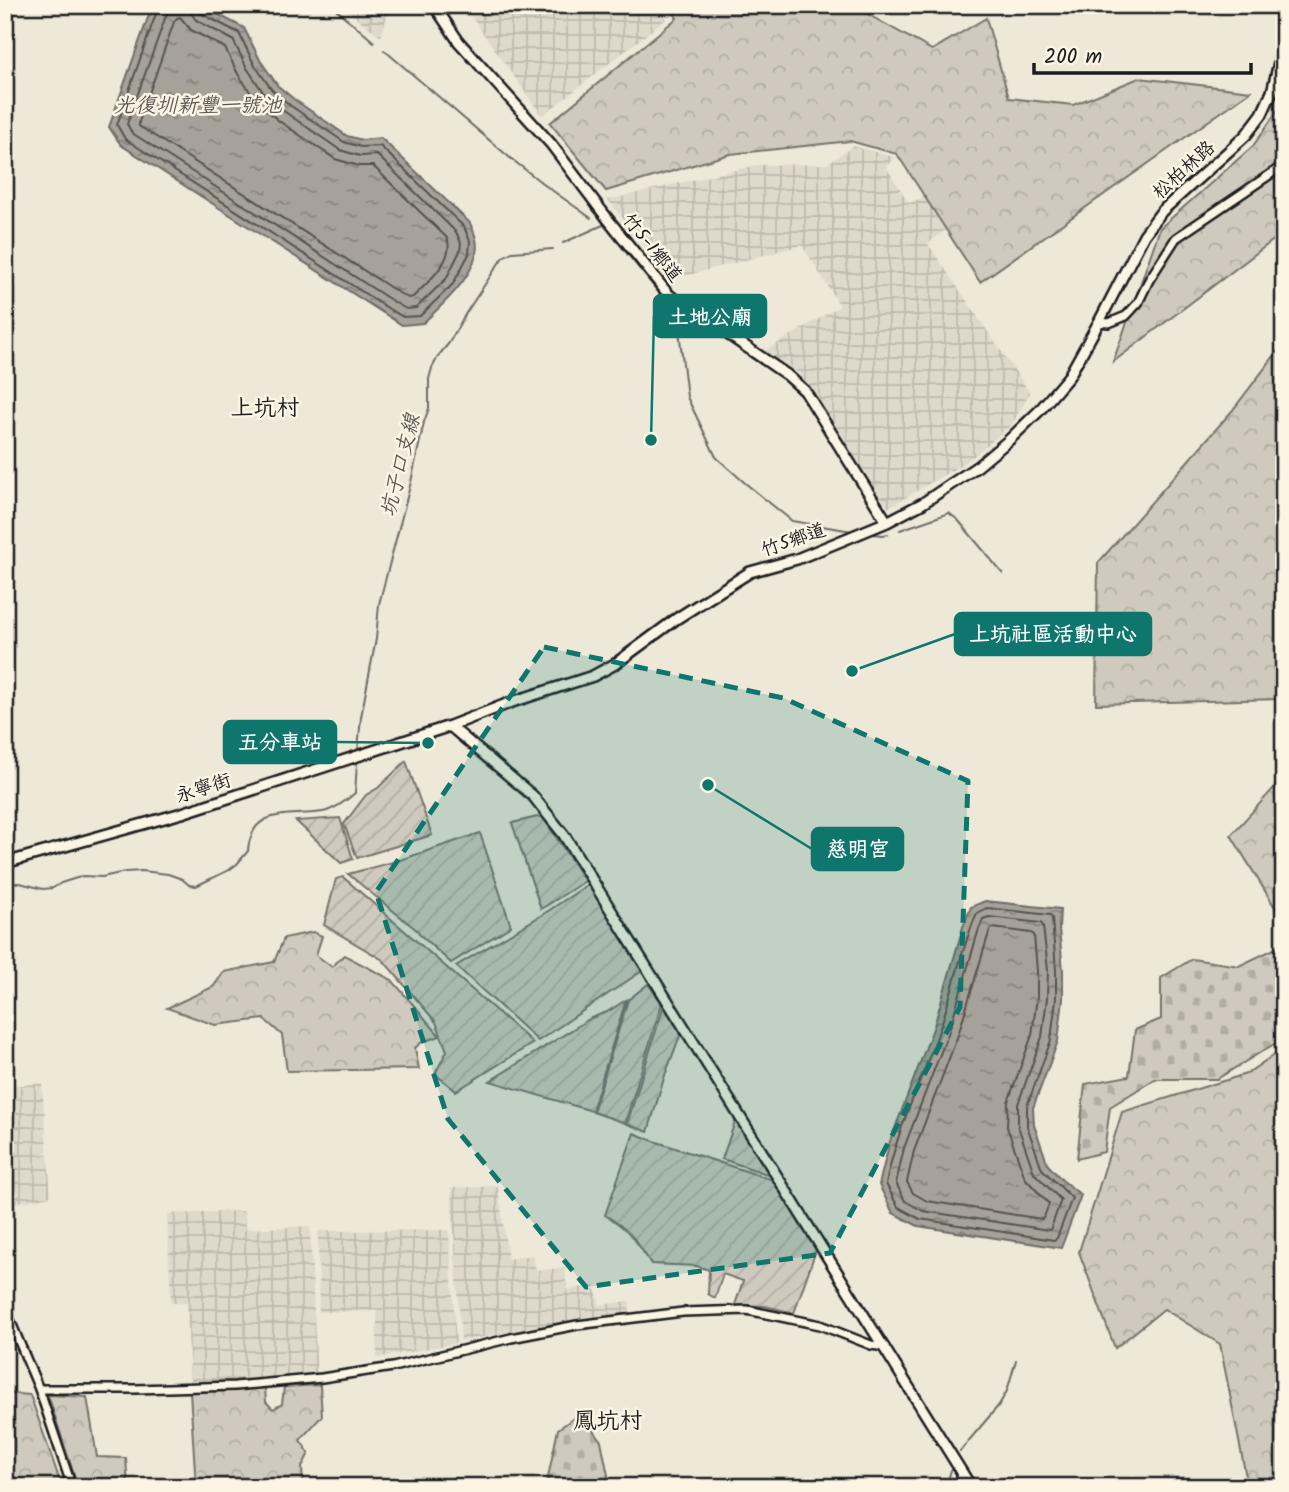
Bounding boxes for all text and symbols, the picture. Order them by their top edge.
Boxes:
scale bar [1034,32,1250,76]
text: 200 m [1044,41,1102,74]
water label: 光復圳新豐一號池 [114,90,283,123]
street label: 松柏林路 [1146,134,1223,207]
street label: 竹5-1鄉道 [614,207,689,290]
callout: 土地公廟 [654,295,766,337]
text: 土地公廟 [668,302,752,335]
district label: 上坑村 [231,391,300,427]
water label: 坑子口支線 [373,409,430,520]
street label: 竹5鄉道 [757,516,830,566]
callout: 上坑社區活動中心 [955,613,1151,655]
text: 上坑社區活動中心 [969,619,1137,652]
callout: 五分車站 [224,721,336,763]
text: 五分車站 [238,727,322,760]
street label: 永寧街 [172,766,235,812]
callout: 慈明宮 [812,828,903,870]
text: 慈明宮 [827,834,890,867]
district label: 鳳坑村 [574,1404,643,1440]

